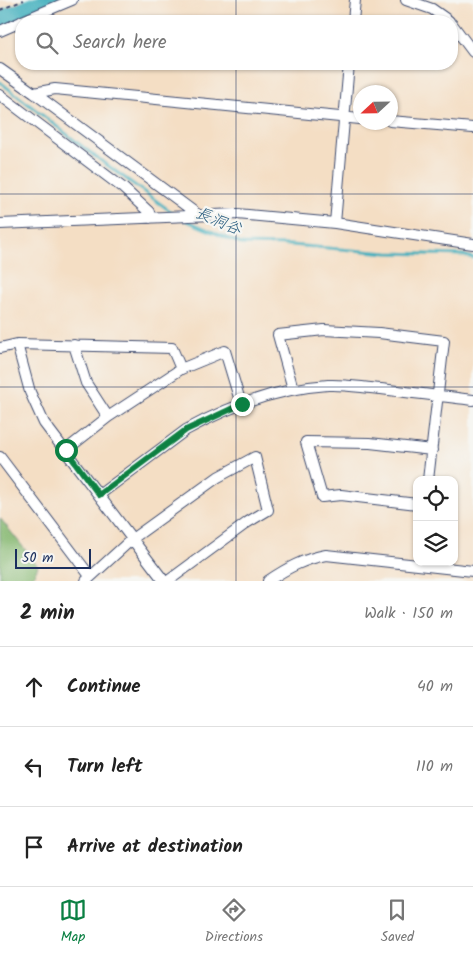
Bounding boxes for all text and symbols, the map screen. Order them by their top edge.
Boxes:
search box [15,15,458,70]
text: Search here [73,28,167,58]
icon: search [33,29,61,57]
north arrow [353,85,398,130]
water label: 長洞谷 [191,200,246,243]
route end [231,393,254,416]
route start [55,439,78,462]
map controls [413,476,458,566]
button: locate [413,476,458,521]
button: layers [413,521,458,566]
scale bar [15,546,91,569]
text: 50 m [22,547,53,569]
text: 2 min [20,597,75,630]
text: Walk · 150 m [364,601,453,626]
text: Continue [67,672,140,702]
icon: ahead [20,673,48,701]
text: 40 m [417,674,453,699]
text: Turn left [67,752,142,782]
icon: left [20,753,48,781]
text: 110 m [416,754,453,779]
text: Arrive at destination [67,832,243,862]
icon: arrive [20,833,48,861]
tab: Map [59,896,87,948]
tab: Directions [205,896,263,948]
tab: Saved [381,896,414,948]

